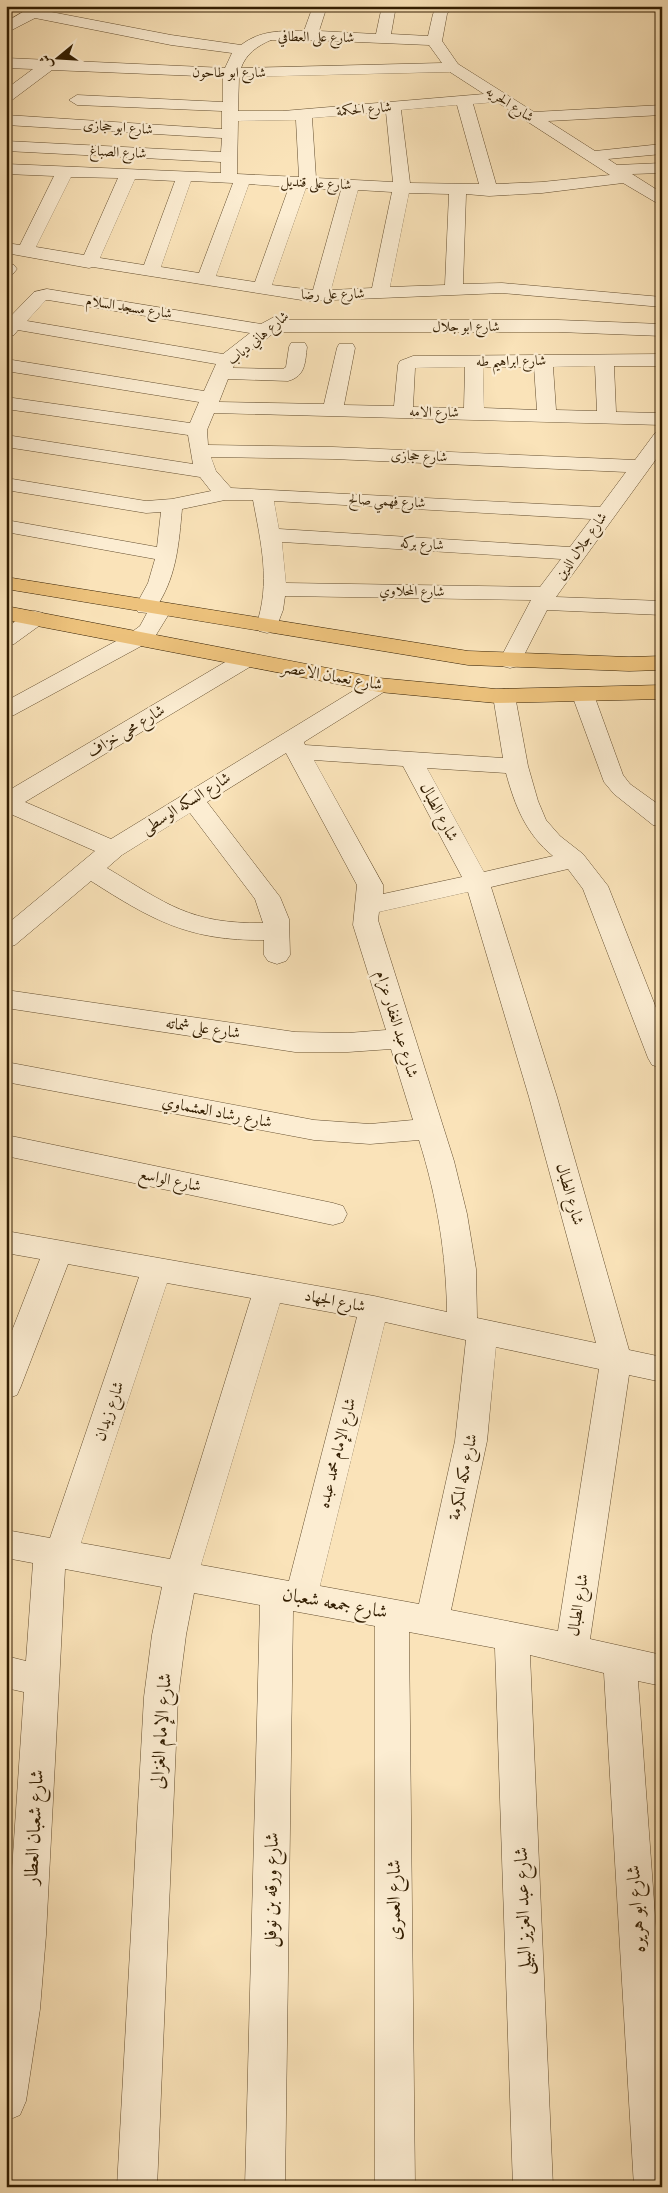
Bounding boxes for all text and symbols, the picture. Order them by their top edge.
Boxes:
street label: شارع على العطافي [278,28,354,49]
north arrow [32,32,82,82]
text: ش [36,53,56,71]
street label: شارع ابو طاحون [192,64,266,84]
street label: شارع الحريه [481,82,537,128]
street label: شارع الحكمة [336,98,393,123]
street label: شارع ابو حجازى [82,116,154,141]
street label: شارع الصباغ [89,142,147,165]
street label: شارع على قنديل [280,173,352,196]
street label: شارع على رضا [301,285,365,306]
street label: شارع مسجد السلام [84,292,173,326]
street label: شارع هاني دياب [224,307,294,371]
street label: شارع ابو جلال [432,318,500,338]
street label: شارع ابراهيم طه [476,352,546,375]
street label: شارع الامه [409,403,459,424]
street label: شارع حجازى [390,447,448,468]
street label: شارع فهمي صالح [348,490,426,516]
street label: شارع جلال الدين [552,509,613,585]
street label: شارع بركه [399,534,444,557]
street label: شارع المحلاوي [379,582,445,603]
street label: شارع نعمان الاعصر [278,657,384,698]
street label: شارع محى خزاف [84,700,170,764]
street label: شارع السكه الوسطى [138,768,236,841]
street label: شارع الطبال [413,779,463,846]
street label: شارع عبد الغفار عزام [367,968,423,1081]
street label: شارع على شماته [164,1013,242,1046]
street label: شارع رشاد العشماوي [160,1092,274,1135]
street label: شارع الطبال [549,1161,588,1228]
street label: شارع الواسع [136,1164,203,1201]
street label: شارع الجهاد [302,1285,367,1320]
street label: شارع زيدان [89,1378,131,1444]
street label: شارع الإمام محمد عبده [314,1396,364,1511]
street label: شارع مكه المكرمة [444,1432,485,1523]
street label: شارع الطبال [563,1572,596,1638]
street label: شارع جمعه شعبان [280,1582,390,1627]
street label: شارع الإمام الغزالى [145,1672,181,1790]
street label: شارع شعبان العطار [19,1769,52,1887]
street label: شارع ورقه بن نوفل [258,1832,287,1948]
street label: شارع عبد العزيز البيلى [509,1846,540,1976]
street label: شارع العمرى [382,1859,409,1941]
street label: شارع ابو هريره [621,1864,654,1954]

